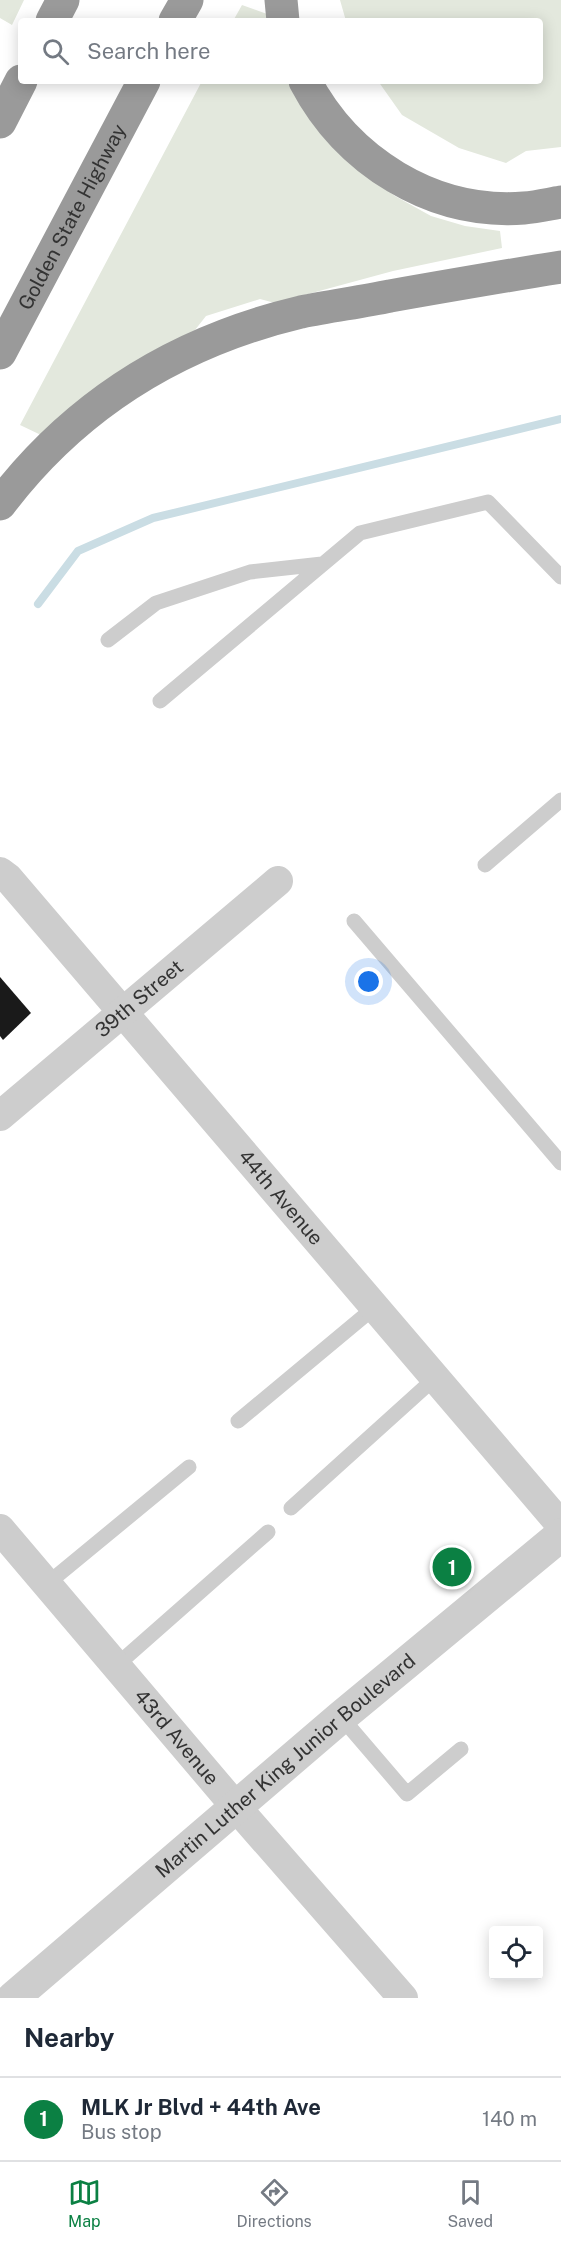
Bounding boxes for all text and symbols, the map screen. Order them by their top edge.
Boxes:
search box [18,18,543,84]
icon: search [39,35,72,68]
text: Search here [87,38,211,64]
street label: Golden State Highway [13,120,131,314]
street label: 39th Street [90,955,188,1042]
your location [354,967,383,996]
street label: 44th Avenue [233,1145,328,1250]
pin: 1 [432,1544,472,1590]
street label: Martin Luther King Junior Boulevard [150,1649,420,1883]
street label: 43rd Avenue [129,1684,224,1790]
map controls [489,1926,543,1980]
button: locate [489,1926,543,1980]
text: Nearby [24,2022,114,2053]
text: MLK Jr Blvd + 44th Ave [81,2094,321,2120]
text: 1 [39,2107,48,2131]
text: 140 m [482,2107,537,2131]
text: Bus stop [81,2120,162,2144]
tab: Map [68,2176,101,2231]
tab: Directions [237,2176,312,2231]
tab: Saved [447,2176,493,2231]

